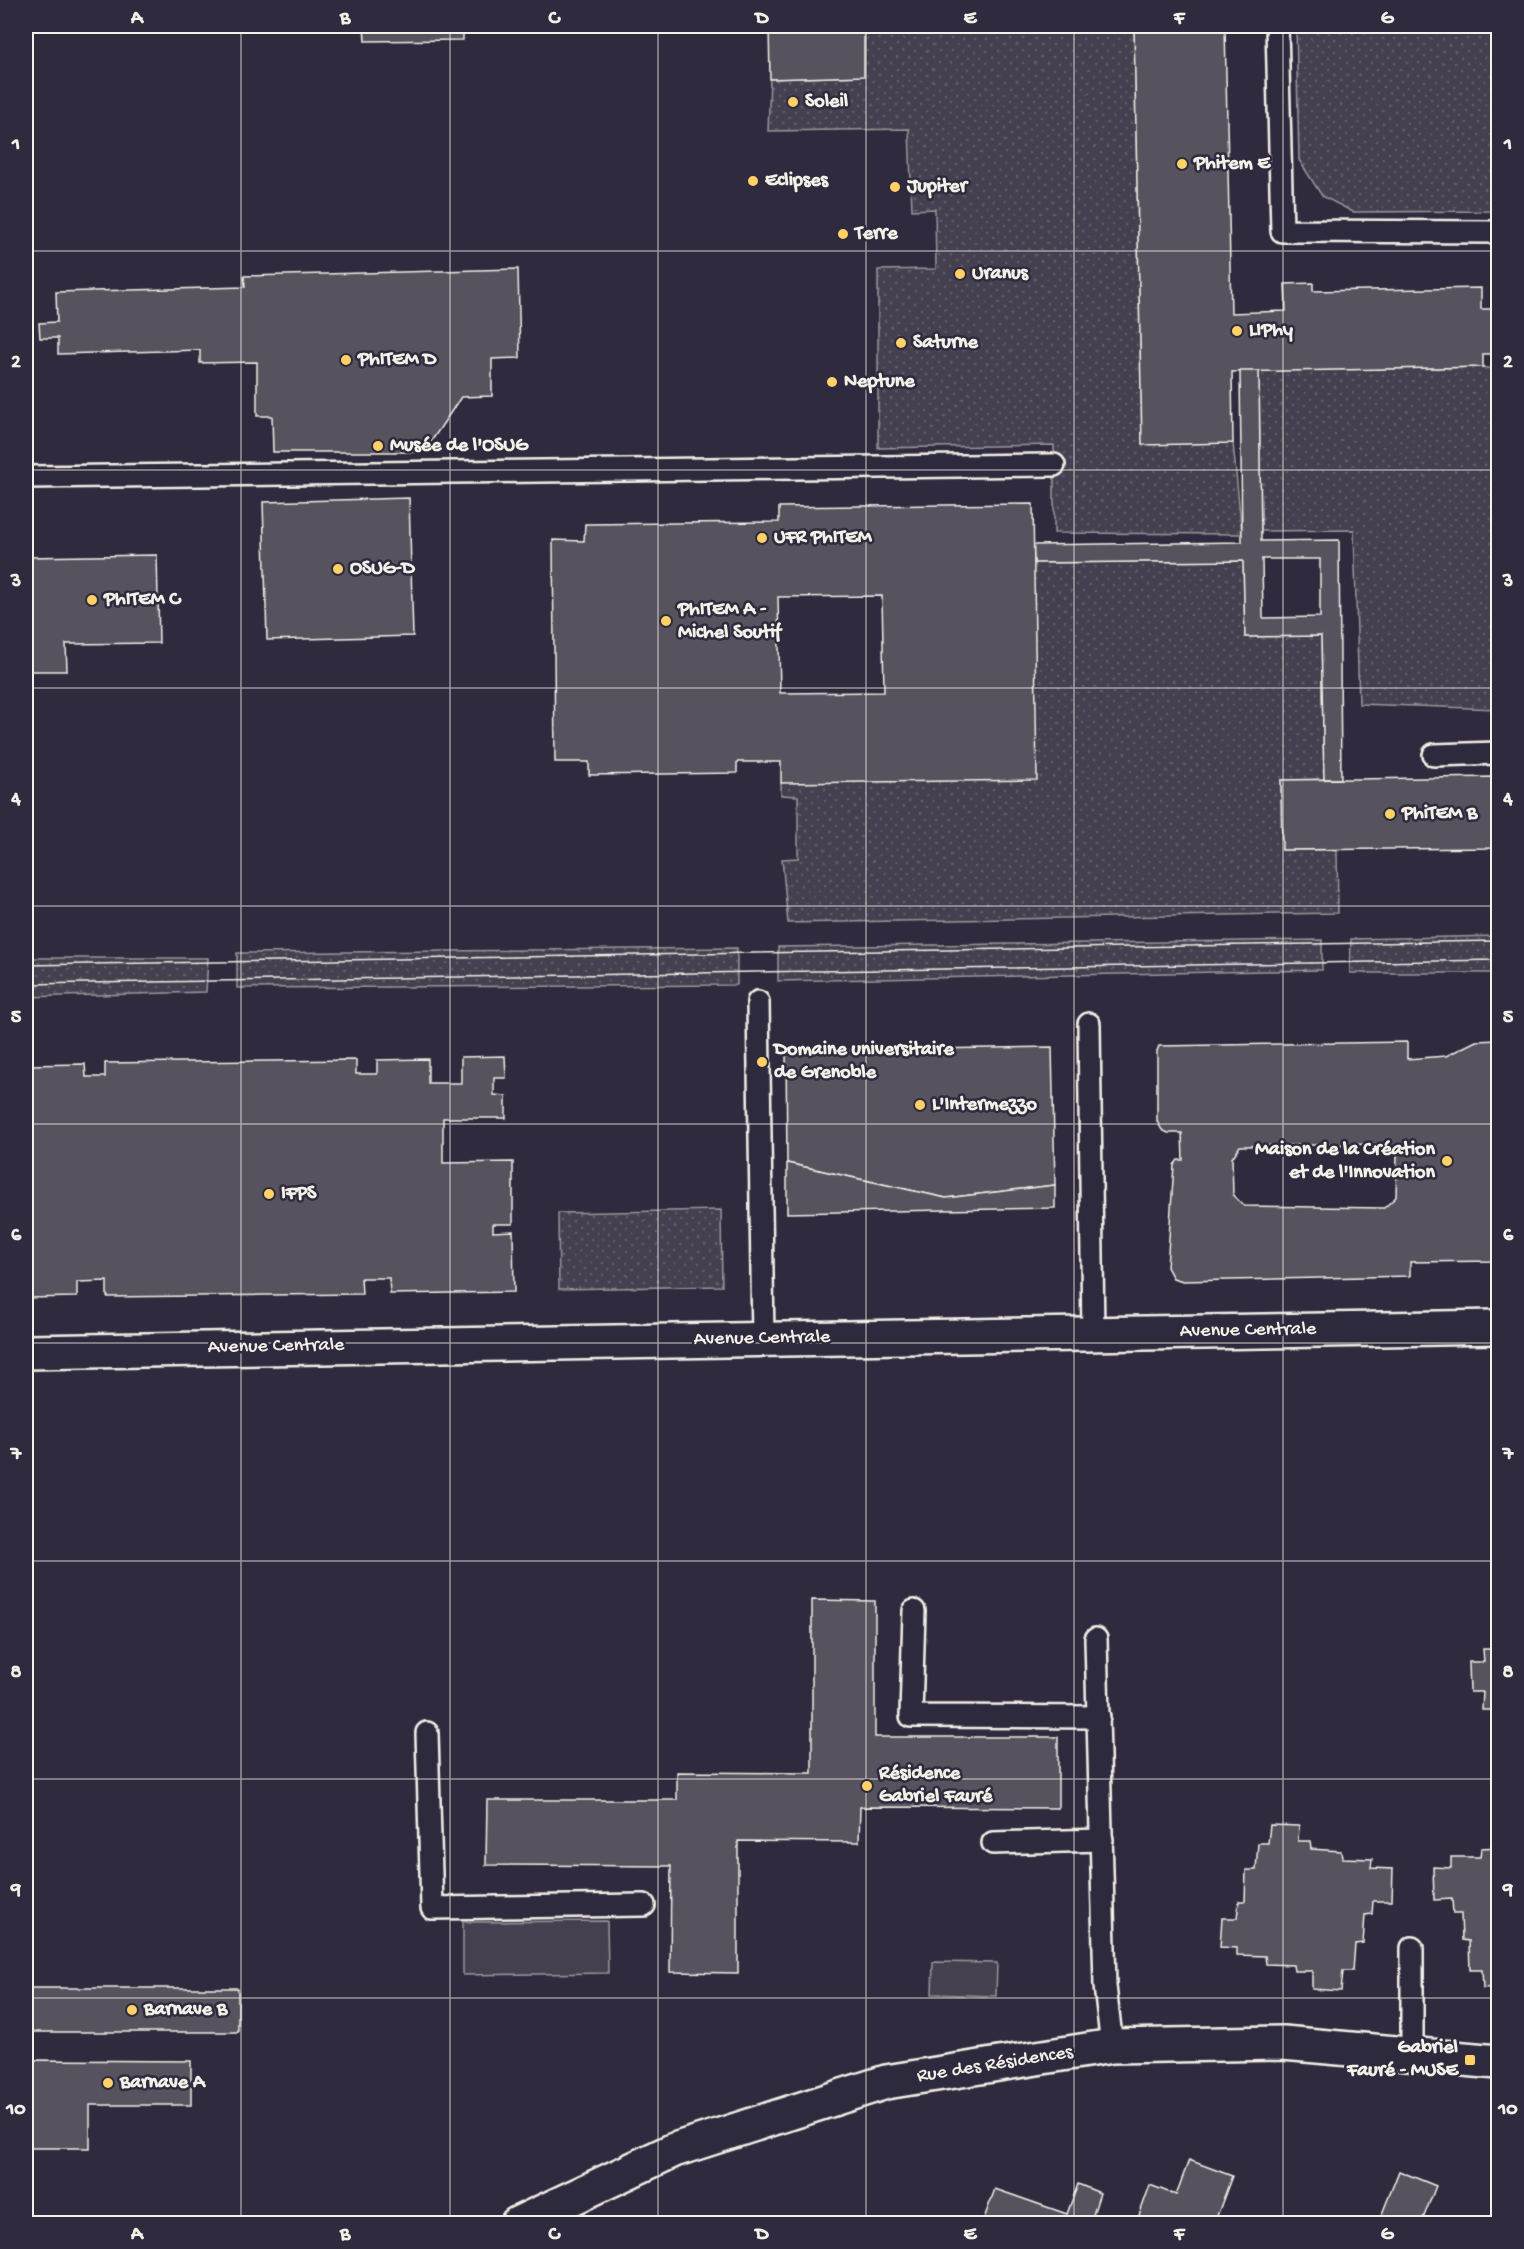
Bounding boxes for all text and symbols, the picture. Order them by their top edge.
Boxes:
text: A [130,8,145,31]
text: B [339,8,351,31]
text: C [548,8,562,31]
text: D [753,8,769,31]
text: E [964,8,978,31]
text: F [1173,8,1186,31]
text: G [1381,8,1395,31]
place label: Soleil [805,91,849,114]
marker: Soleil [786,95,800,109]
text: 1 [11,134,20,157]
text: 1 [1503,134,1512,157]
place label: Phitem E [1193,153,1272,176]
marker: Phitem E [1175,157,1189,171]
place label: Eclipses [765,170,830,193]
marker: Eclipses [746,174,760,188]
place label: Jupiter [906,176,969,199]
marker: Jupiter [888,180,902,194]
place label: Terre [853,223,898,246]
marker: Terre [836,227,850,241]
place label: Uranus [972,263,1030,286]
marker: Uranus [953,267,967,281]
place label: LIPhy [1249,320,1293,343]
marker: LIPhy [1230,324,1244,338]
place label: Saturne [913,332,979,355]
marker: Saturne [894,336,908,350]
place label: PhITEM D [357,349,437,372]
text: 2 [11,352,21,375]
text: 2 [1503,352,1513,375]
marker: PhITEM D [339,353,353,367]
place label: Neptune [844,371,915,394]
marker: Neptune [825,375,839,389]
place label: Musée de l'OSUG [390,435,529,458]
marker: Musée de l'OSUG [371,439,385,453]
place label: UFR PhITEM [774,527,873,550]
marker: UFR PhITEM [755,531,769,545]
place label: OSUG-D [350,558,416,581]
marker: OSUG-D [331,562,345,576]
text: 3 [10,571,21,594]
text: 3 [1502,571,1513,594]
place label: PhITEM C [103,589,182,612]
marker: PhITEM C [85,593,99,607]
place label: PhITEM A - Michel Soutif [677,599,783,645]
marker: PhITEM A - Michel Soutif [659,614,673,628]
text: 4 [10,789,21,812]
text: 4 [1502,789,1513,812]
place label: PhiTEM B [1401,803,1478,826]
marker: PhiTEM B [1383,807,1397,821]
text: 5 [11,1007,22,1030]
text: 5 [1503,1007,1514,1030]
place label: Domaine universitaire de Grenoble [772,1039,954,1085]
marker: Domaine universitaire de Grenoble [755,1055,769,1069]
place label: L'Intermezzo [932,1094,1037,1117]
marker: L'Intermezzo [913,1098,927,1112]
place label: Maison de la Création et de l'Innovation [1255,1139,1435,1185]
marker: Maison de la Création et de l'Innovation [1440,1154,1454,1168]
place label: IFPS [281,1183,317,1206]
marker: IFPS [262,1187,276,1201]
text: 6 [11,1225,22,1248]
text: 6 [1503,1225,1514,1248]
street label: Avenue Centrale [1179,1318,1317,1344]
street label: Avenue Centrale [693,1326,831,1352]
street label: Avenue Centrale [207,1334,345,1360]
text: 7 [10,1444,23,1467]
text: 7 [1502,1444,1515,1467]
text: 8 [11,1662,22,1685]
text: 8 [1503,1662,1514,1685]
place label: Résidence Gabriel Fauré [878,1763,993,1809]
marker: Résidence Gabriel Fauré [860,1779,874,1793]
text: 9 [10,1880,21,1903]
text: 9 [1502,1880,1513,1903]
place label: Barnave B [143,1999,228,2022]
marker: Barnave B [125,2003,139,2017]
place label: Gabriel Fauré - MUSE [1346,2037,1460,2083]
street label: Rue des Résidences [915,2041,1075,2089]
marker: Gabriel Fauré - MUSE [1463,2053,1477,2067]
place label: Barnave A [119,2072,207,2095]
marker: Barnave A [101,2076,115,2090]
text: 10 [5,2099,26,2122]
text: 10 [1497,2099,1518,2122]
text: A [130,2224,145,2247]
text: B [339,2224,351,2247]
text: C [548,2224,562,2247]
text: D [753,2224,769,2247]
text: E [964,2224,978,2247]
text: F [1173,2224,1186,2247]
text: G [1381,2224,1395,2247]

